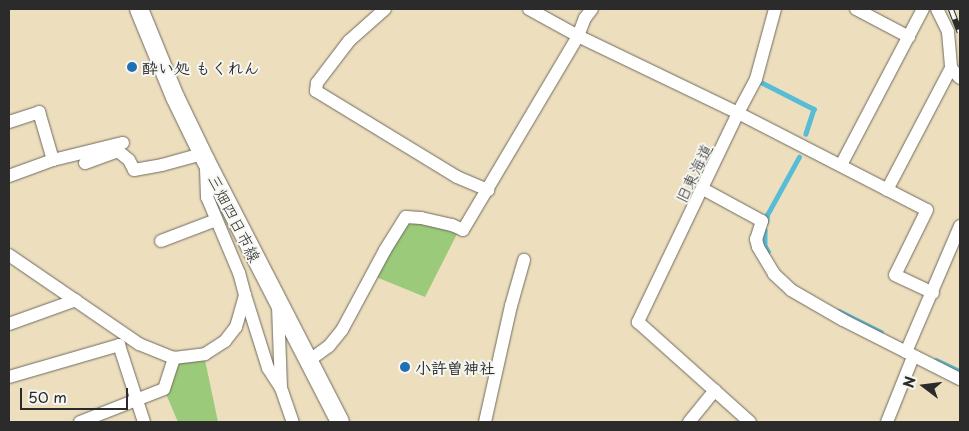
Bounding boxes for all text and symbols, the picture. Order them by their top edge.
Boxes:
place label: 酔い処 もくれん [142,57,259,77]
marker: 酔い処 もくれん [126,61,138,73]
street label: 旧東海道 [670,140,716,206]
street label: 三畑四日市線 [205,171,265,265]
place label: 小許曽神社 [415,357,495,377]
marker: 小許曽神社 [399,361,411,373]
north arrow [899,361,949,411]
text: N [897,374,921,390]
scale bar [22,378,130,410]
text: 50 m [28,385,67,408]

